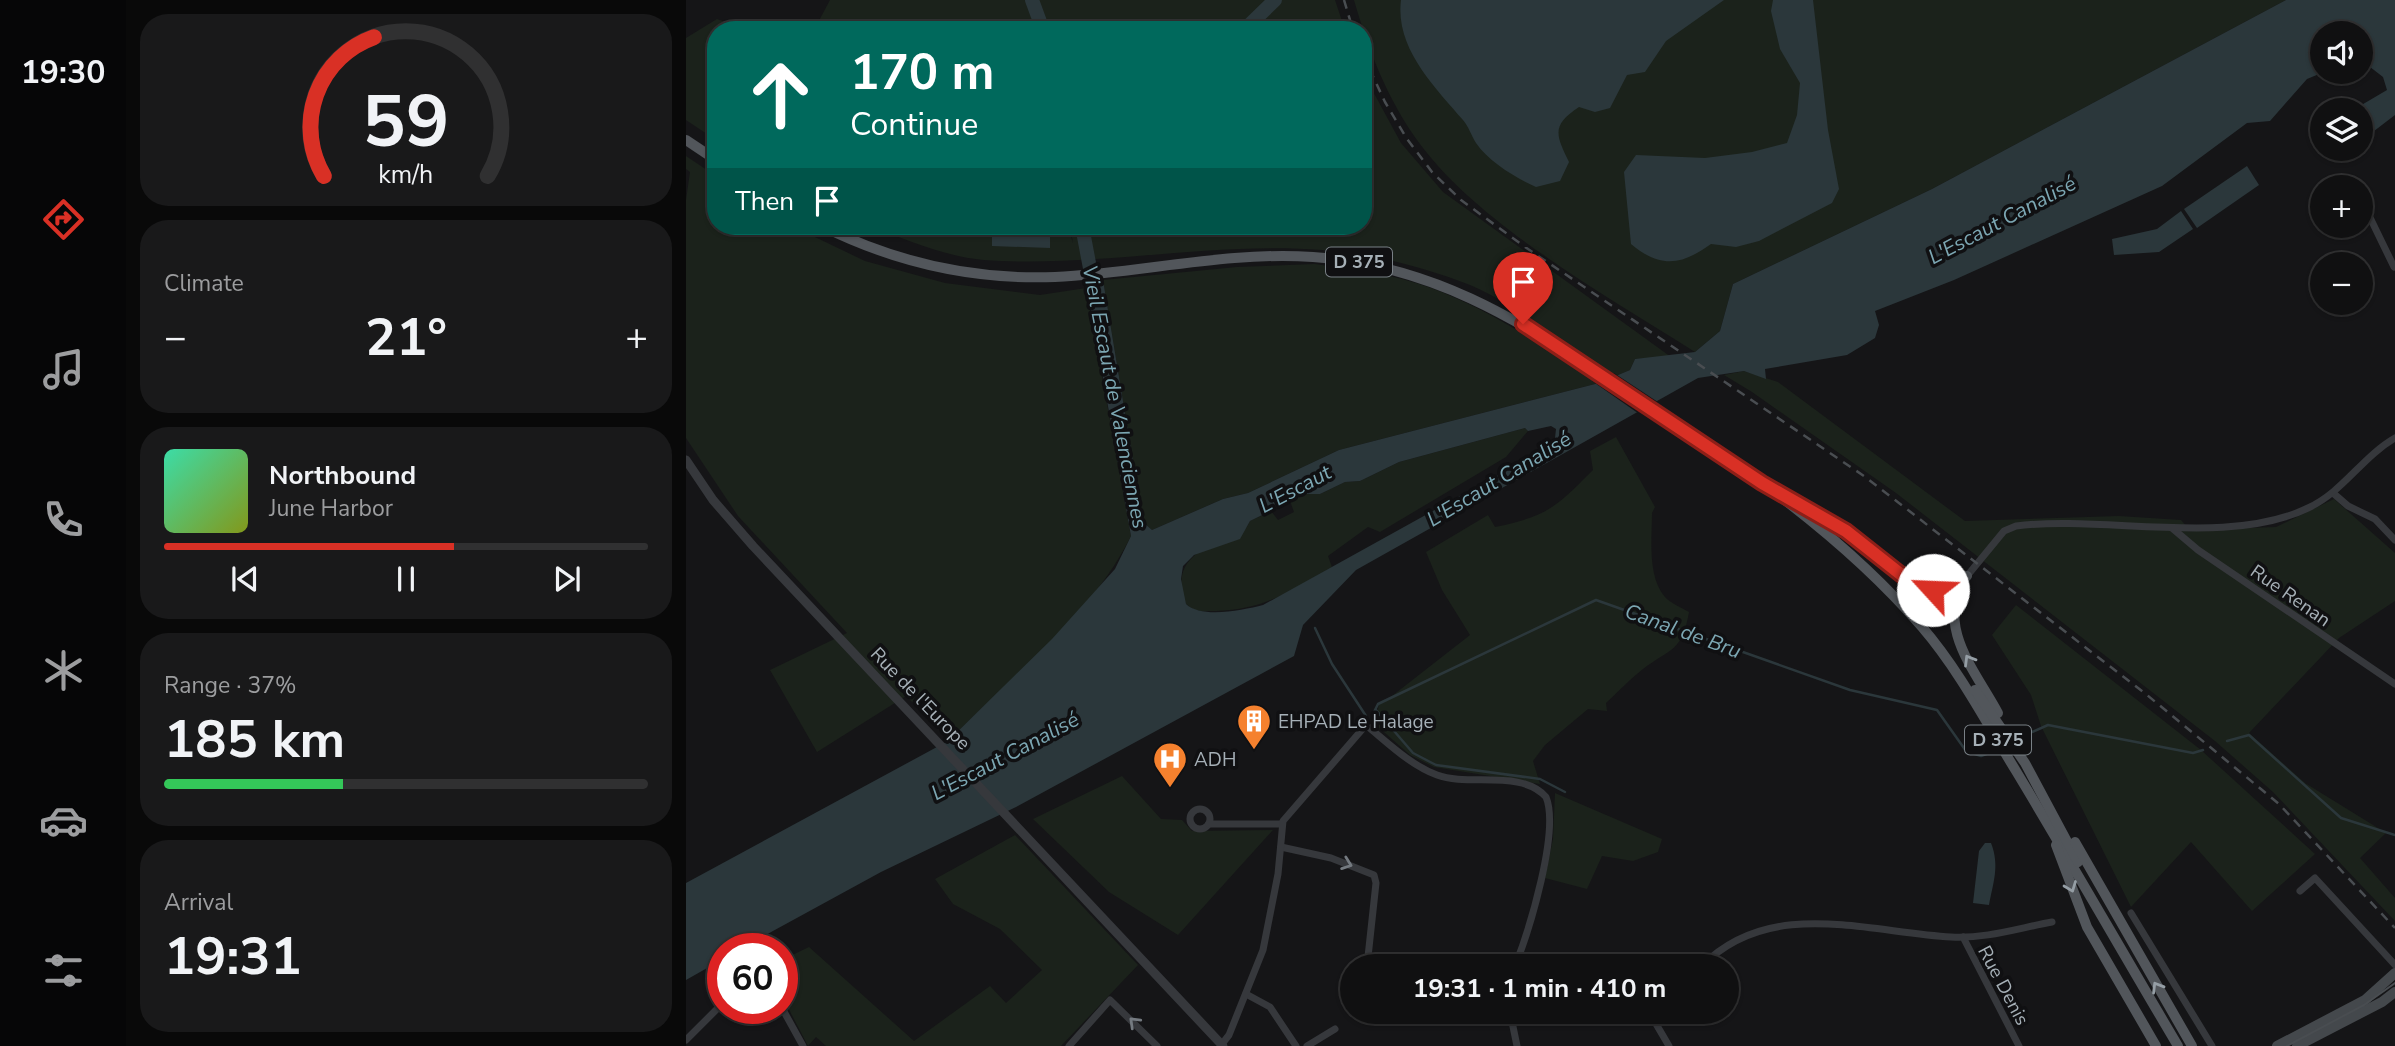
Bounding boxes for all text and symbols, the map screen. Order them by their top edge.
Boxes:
map controls [2310,21,2373,315]
button: sound [2310,21,2373,84]
text: 170 m [850,39,994,106]
icon: ahead [735,49,826,140]
text: 19:30 [21,51,105,94]
text: 59 [362,73,450,173]
button: layers [2310,98,2373,161]
text: Continue [850,103,978,146]
text: km/h [378,158,434,192]
water label: L'Escaut Canalisé [1923,169,2081,271]
button: + [2310,175,2373,238]
icon: arrive [808,182,846,220]
text: Then [735,184,794,219]
icon: directions [39,195,88,244]
road number: D 375 [1326,248,1392,276]
pin [1493,252,1553,324]
button: − [2310,252,2373,315]
water label: Vieil Escaut de Valenciennes [1076,263,1154,531]
icon: arrive [1504,263,1542,301]
text: Climate [164,268,244,299]
text: 21° [365,302,447,373]
text: − [164,312,187,363]
text: + [625,312,648,363]
icon: music [39,345,88,394]
water label: L'Escaut Canalisé [1422,425,1576,533]
text: Northbound [269,458,416,493]
water label: L'Escaut [1254,458,1337,520]
text: June Harbor [269,493,393,524]
icon: phone [39,495,88,544]
position arrow [1896,553,1970,627]
street label: Rue Renan [2245,559,2336,633]
icon: previous [226,560,264,598]
icon: pause [387,560,425,598]
icon: next [548,560,586,598]
water label: Canal de Bru [1621,597,1745,665]
street label: Rue de l'Europe [864,642,976,756]
icon: climate [39,646,88,695]
one-way arrow [1964,655,1977,668]
text: Range · 37% [164,670,296,701]
building icon: EHPAD Le Halage [1235,702,1273,751]
text: 185 km [164,704,345,775]
water label: L'Escaut Canalisé [926,705,1084,807]
place label: EHPAD Le Halage [1278,709,1434,735]
road number: D 375 [1965,726,2031,754]
hospital icon: ADH [1151,740,1189,789]
place label: ADH [1194,747,1236,773]
icon: car [39,796,88,845]
one-way arrow [1340,856,1352,870]
one-way arrow [2063,880,2077,892]
text: Arrival [164,887,233,918]
text: 19:31 [164,921,302,992]
speed limit sign: 60 [707,933,798,1024]
street label: Rue Denis [1971,941,2035,1030]
icon: filters [39,946,88,995]
text: 19:31 · 1 min · 410 m [1413,971,1666,1006]
one-way arrow [2153,982,2166,995]
one-way arrow [1130,1018,1143,1031]

